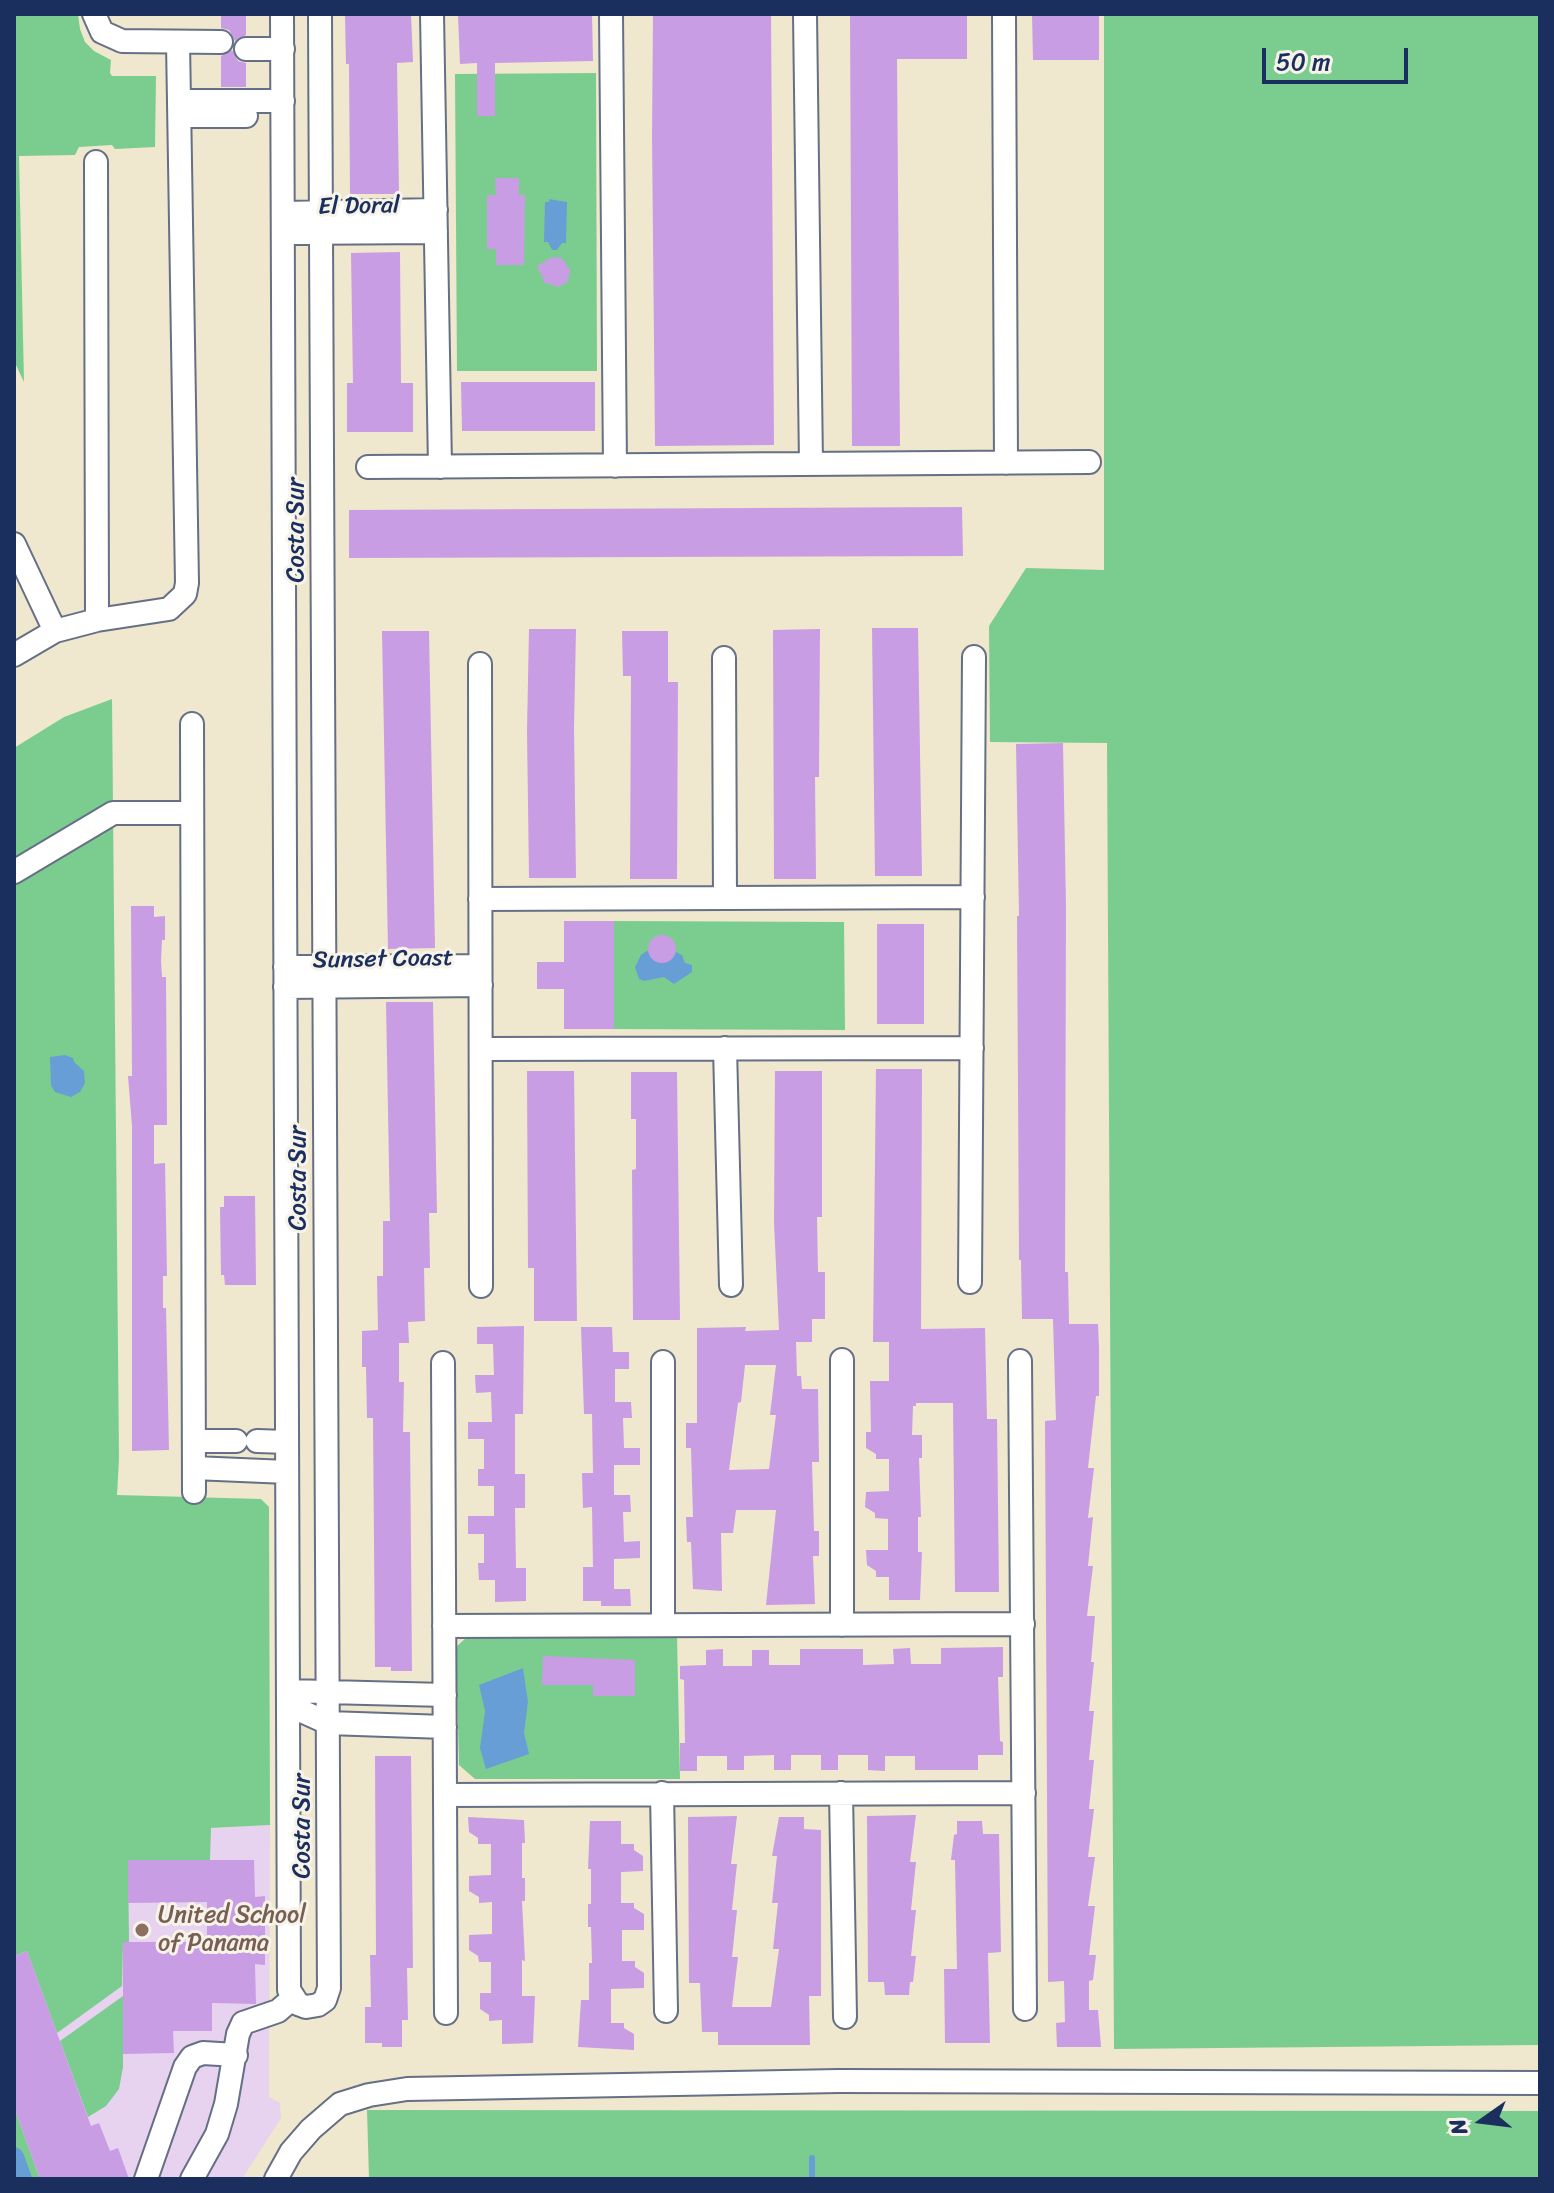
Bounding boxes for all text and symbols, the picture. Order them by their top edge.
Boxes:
scale bar [1266,32,1412,82]
text: 50 m [1276,41,1331,83]
street label: El Doral [318,192,400,222]
street label: Costa Sur [283,478,311,582]
street label: Sunset Coast [312,944,454,976]
street label: Costa Sur [285,1126,313,1230]
street label: Costa Sur [289,1774,317,1878]
place label: United School of Panama [158,1902,306,1958]
marker: United School of Panama [133,1921,151,1939]
north arrow [1442,2081,1522,2161]
text: N [1437,2115,1479,2139]

